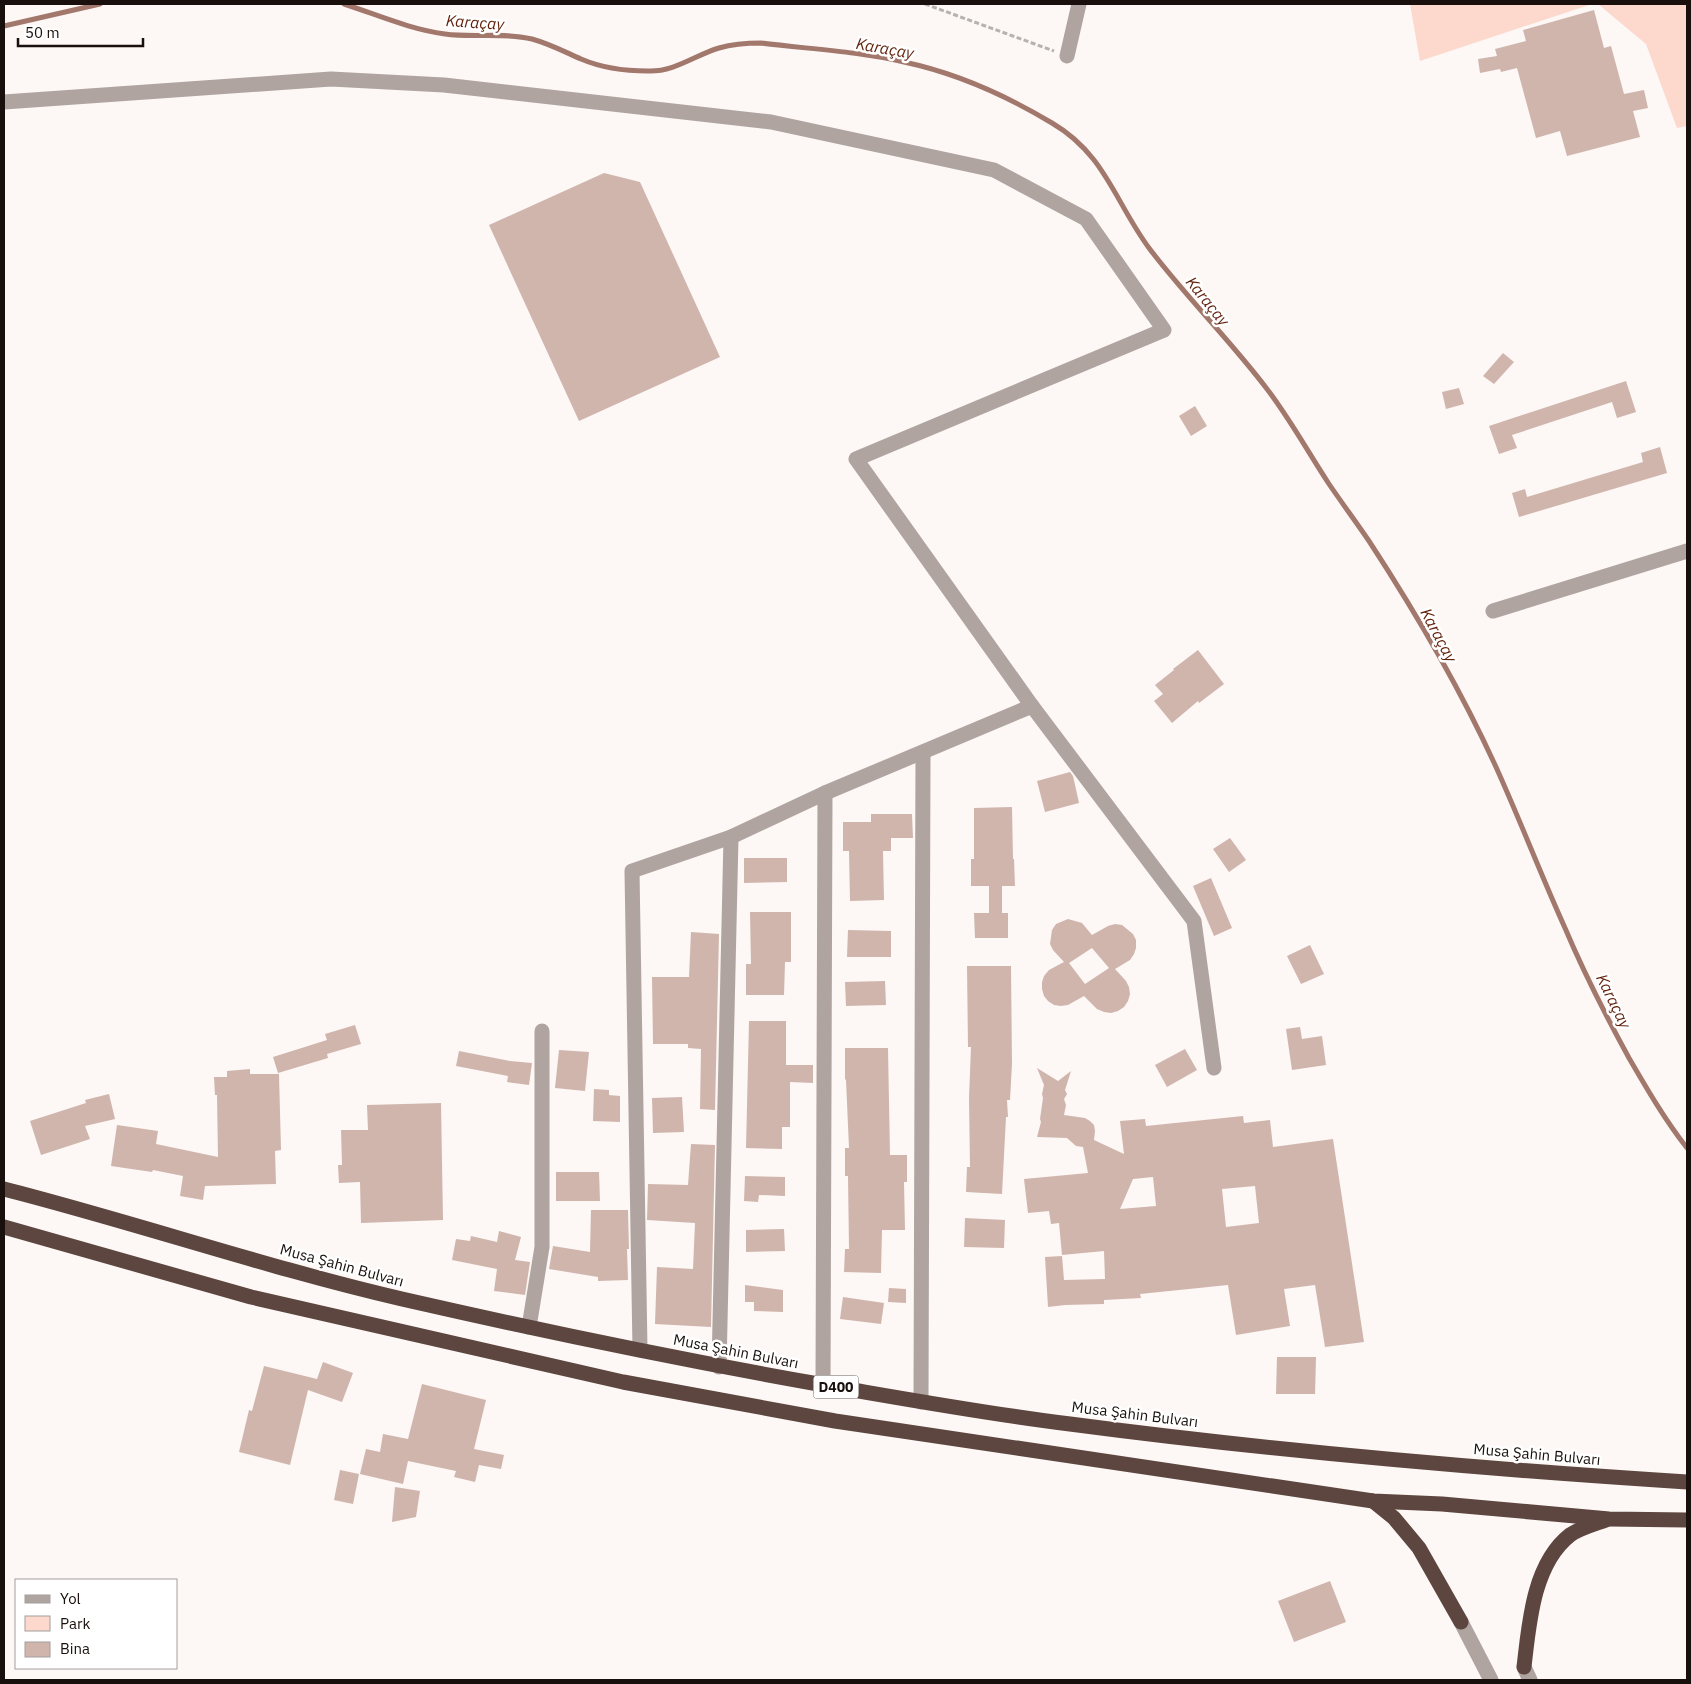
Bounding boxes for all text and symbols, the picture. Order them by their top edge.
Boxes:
water label: Karaçay [445,10,506,34]
scale bar [18,15,142,47]
text: 50 m [25,23,60,42]
water label: Karaçay [855,33,917,63]
water label: Karaçay [1182,272,1235,331]
water label: Karaçay [1417,605,1462,666]
water label: Karaçay [1592,970,1636,1033]
street label: Musa Şahin Bulvarı [278,1239,406,1291]
street label: Musa Şahin Bulvarı [672,1330,800,1372]
road number: D400 [814,1375,858,1398]
street label: Musa Şahin Bulvarı [1071,1397,1199,1431]
street label: Musa Şahin Bulvarı [1473,1439,1601,1469]
legend [15,1579,178,1669]
text: Yol [60,1589,81,1608]
text: Park [60,1614,90,1633]
text: Bina [60,1639,90,1658]

